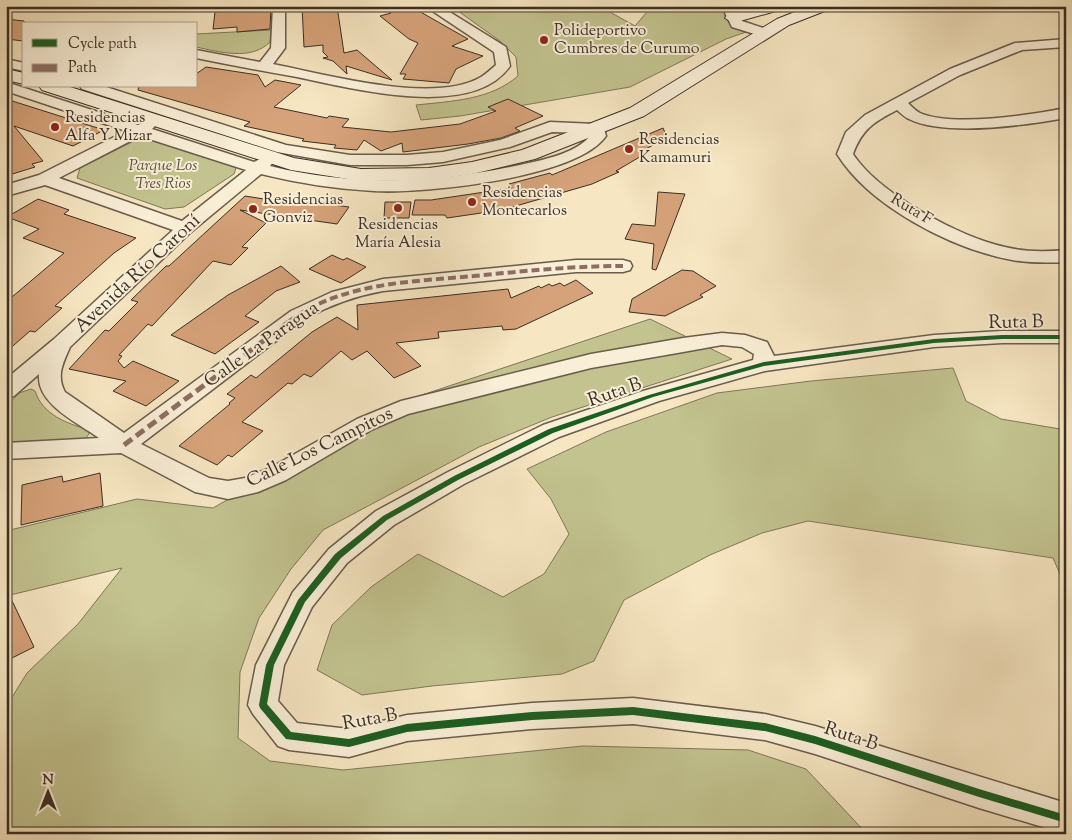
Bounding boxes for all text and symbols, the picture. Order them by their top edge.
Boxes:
place label: Polideportivo Cumbres de Curumo [554,20,700,61]
legend [22,22,198,88]
text: Cycle path [68,34,137,55]
marker: Polideportivo Cumbres de Curumo [538,34,550,46]
text: Path [68,58,97,79]
place label: Residencias Alfa Y Mizar [65,107,152,148]
marker: Residencias Alfa Y Mizar [49,121,61,133]
place label: Residencias Kamamuri [639,129,719,170]
marker: Residencias Kamamuri [623,143,635,155]
park label: Parque Los Tres Rios [129,155,197,196]
place label: Residencias Montecarlos [482,182,567,223]
street label: Ruta F [886,188,936,232]
place label: Residencias Gonviz [263,189,343,230]
marker: Residencias Montecarlos [466,196,478,208]
marker: Residencias María Alesia [392,202,404,214]
marker: Residencias Gonviz [247,203,259,215]
street label: Avenida Río Caroní [69,208,207,340]
place label: Residencias María Alesia [355,214,442,255]
street label: Calle La Paragua [199,295,325,395]
street label: Ruta B [988,309,1044,337]
street label: Ruta B [584,371,646,415]
street label: Calle Los Campitos [242,401,398,495]
street label: Ruta B [340,702,400,738]
street label: Ruta B [821,716,881,758]
north arrow [22,768,72,818]
text: N [42,771,54,791]

